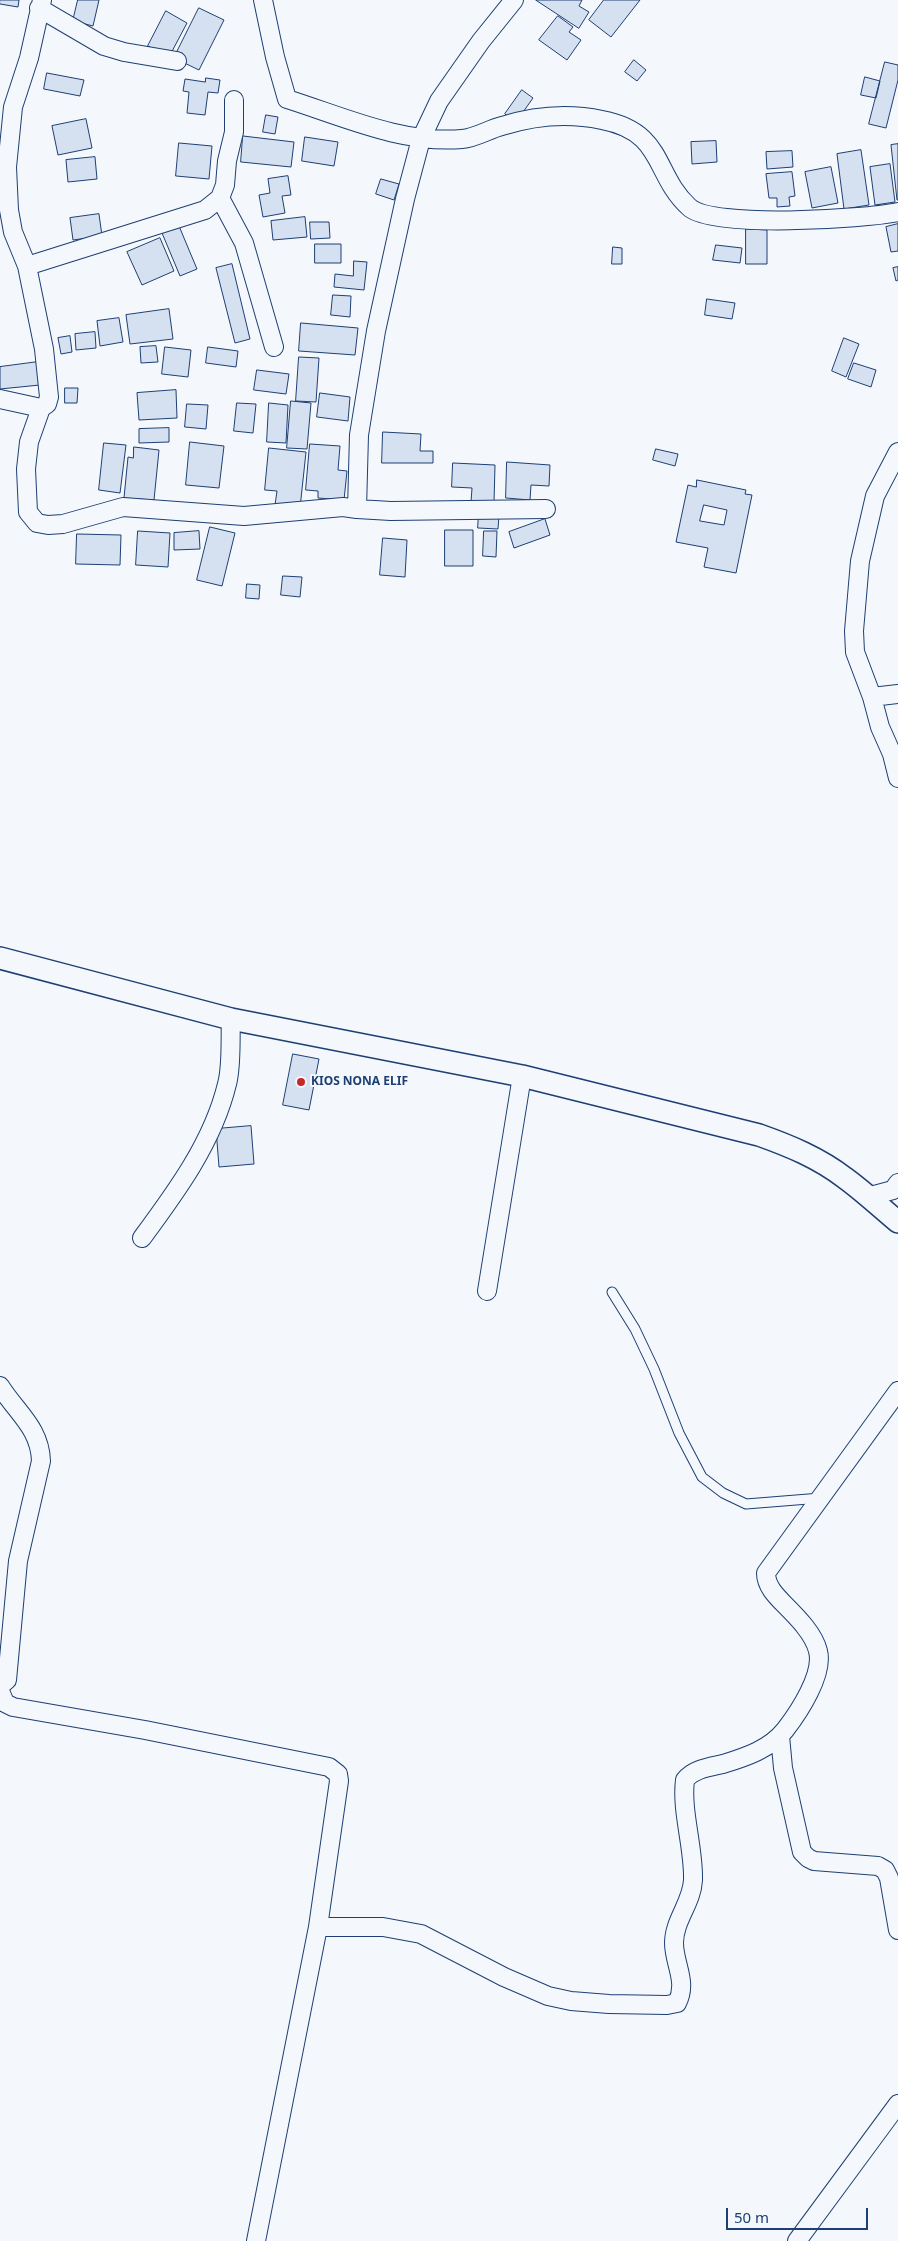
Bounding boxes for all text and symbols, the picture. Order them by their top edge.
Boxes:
place label: KIOS NONA ELIF [311,1075,408,1089]
marker: KIOS NONA ELIF [295,1076,307,1088]
scale bar [728,2198,870,2230]
text: 50 m [734,2207,769,2227]

